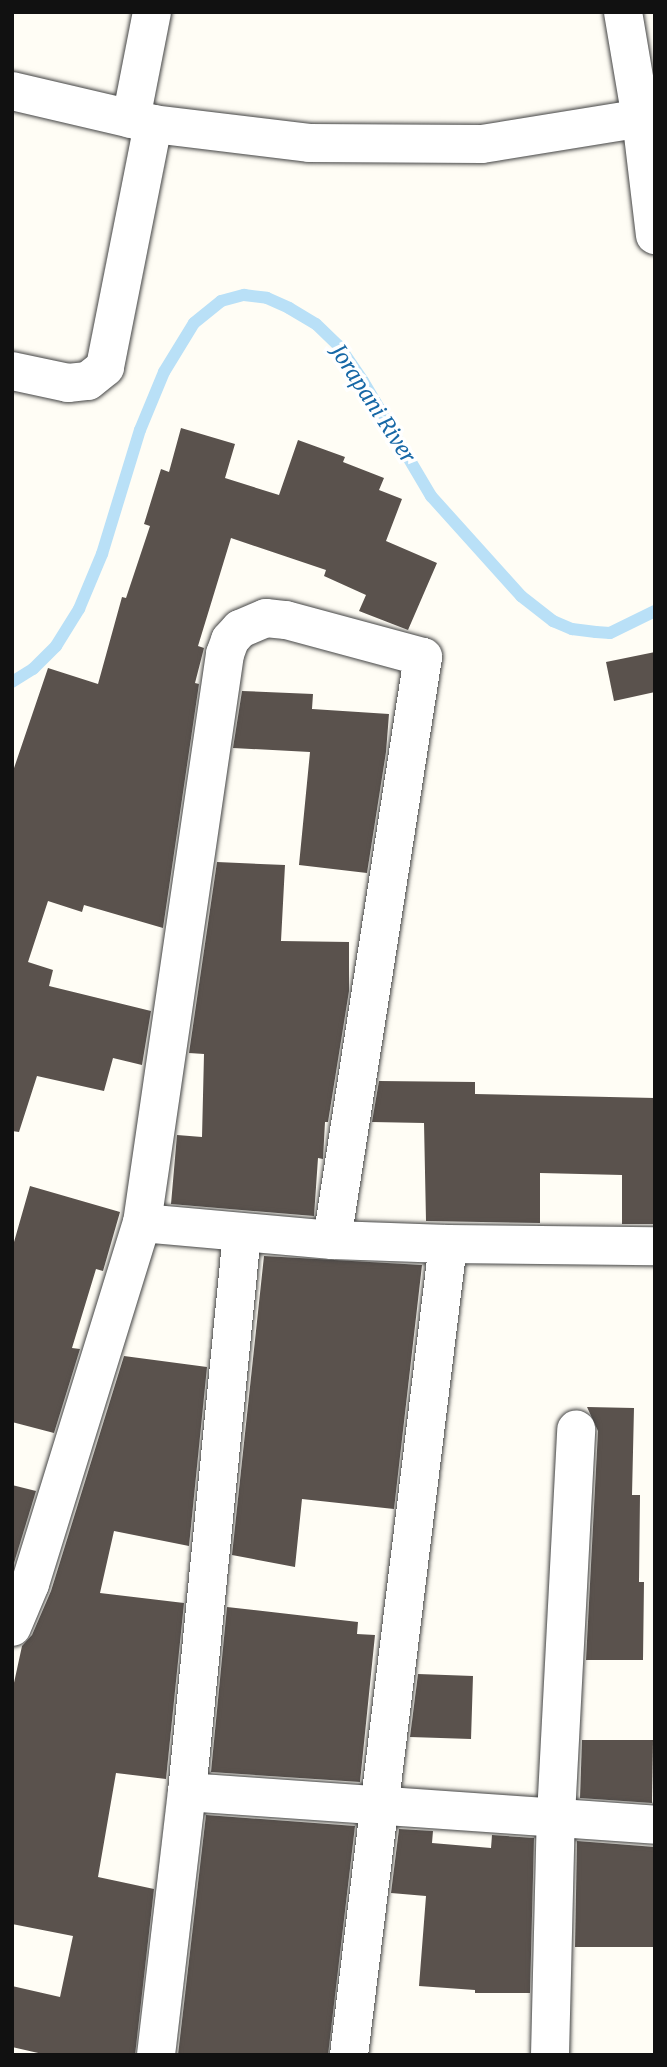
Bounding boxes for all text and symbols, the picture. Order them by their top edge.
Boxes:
water label: Jorapani River [326,340,420,468]

